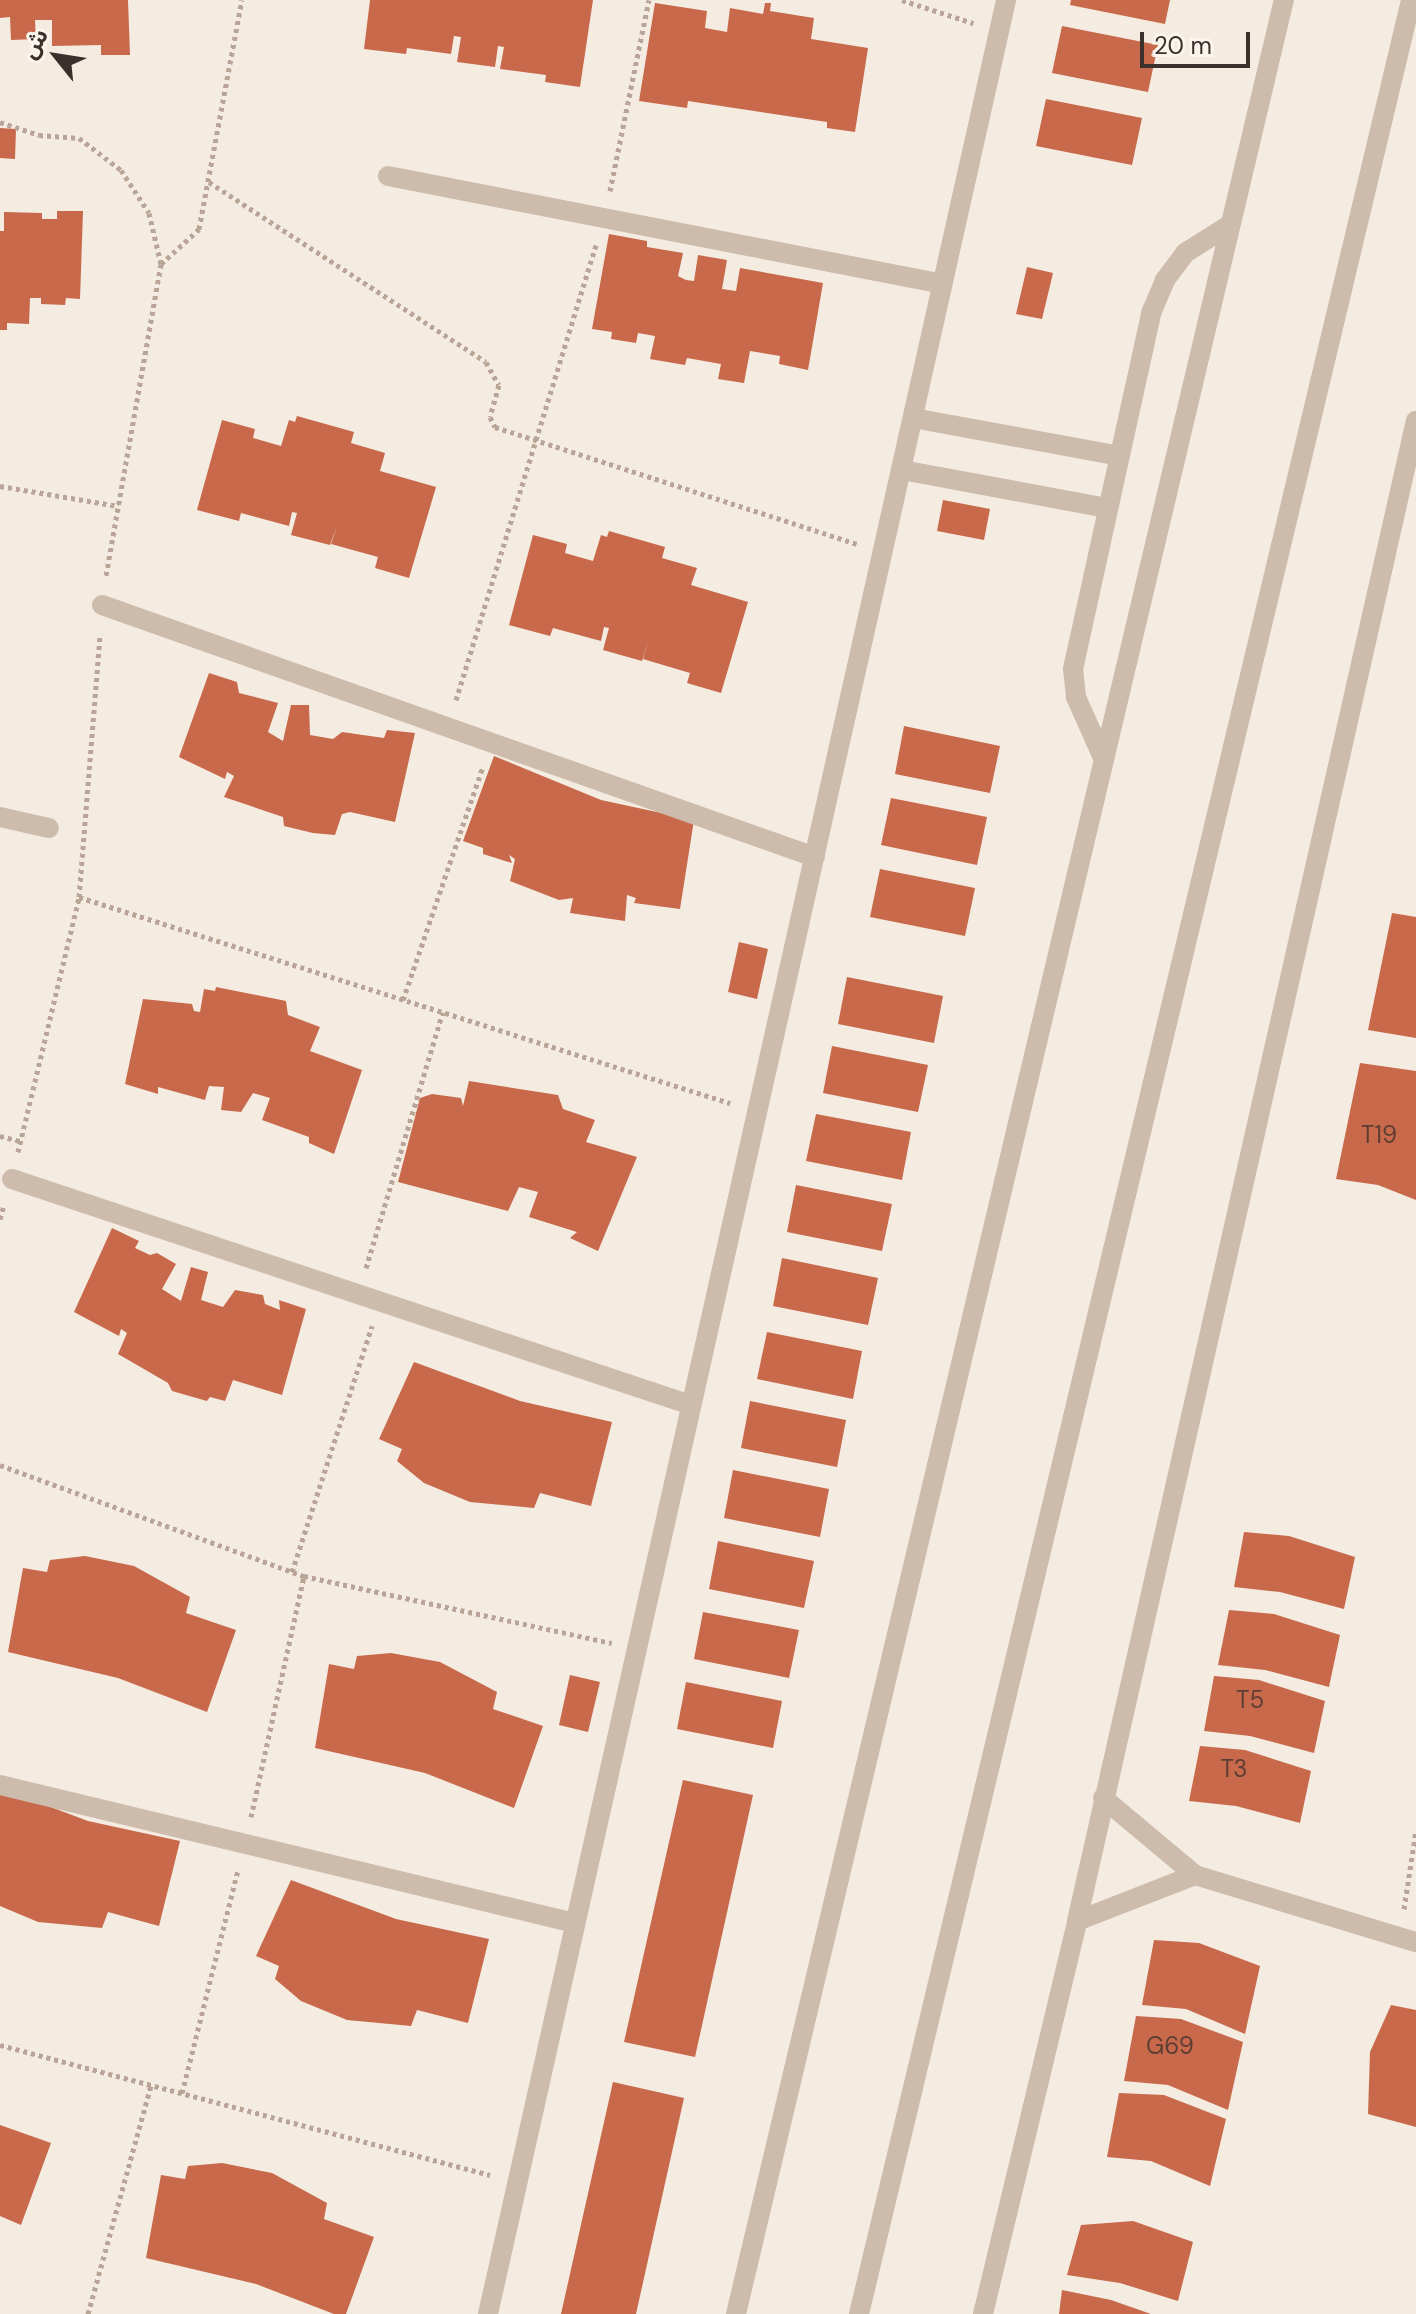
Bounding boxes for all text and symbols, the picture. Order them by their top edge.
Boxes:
north arrow [16,16,96,96]
scale bar [1144,16,1254,66]
text: ش [15,23,55,64]
text: 20 m [1154,30,1212,61]
house number: T19 [1361,1121,1397,1149]
house number: T5 [1236,1686,1264,1714]
house number: T3 [1220,1755,1248,1783]
house number: G69 [1146,2032,1194,2060]

